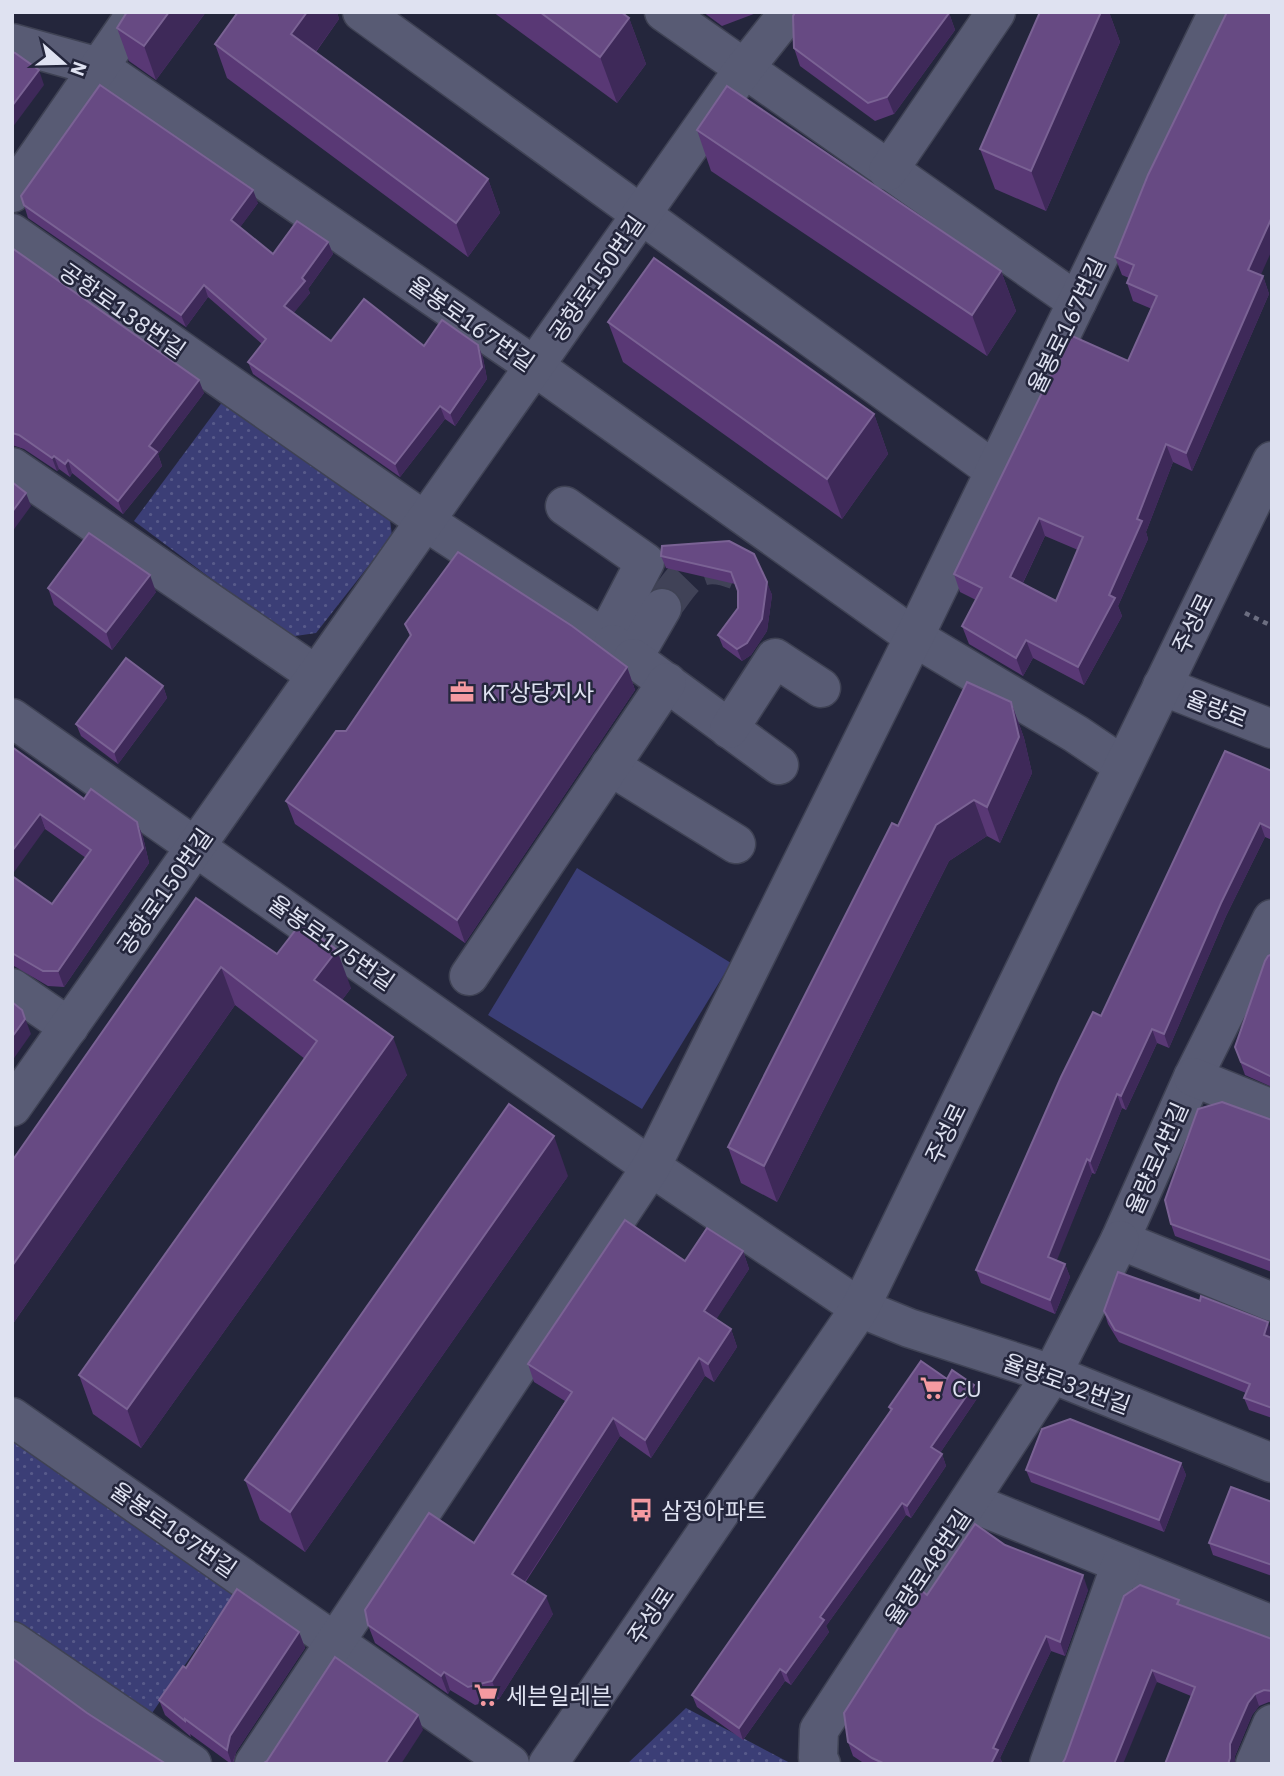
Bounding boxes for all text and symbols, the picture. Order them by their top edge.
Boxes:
north arrow [28,28,98,98]
text: N [65,58,93,79]
street label: 공항로150번길 [541,209,651,347]
street label: 율봉로167번길 [1020,252,1112,398]
street label: 공항로138번길 [54,255,192,365]
street label: 율봉로167번길 [403,268,541,378]
street label: 주성로 [1165,588,1219,658]
place label: KT상당지사 [482,677,594,707]
office icon: KT상당지사 [448,678,476,706]
street label: 율량로 [1182,682,1252,734]
street label: 공항로150번길 [109,822,219,960]
street label: 율봉로175번길 [263,887,401,997]
street label: 율량로4번길 [1118,1097,1194,1219]
street label: 주성로 [918,1098,972,1168]
street label: 율량로32번길 [999,1346,1135,1420]
place label: CU [952,1373,982,1403]
supermarket icon: CU [918,1374,946,1402]
street label: 율봉로187번길 [105,1474,243,1584]
place label: 삼정아파트 [661,1495,767,1525]
bus stop icon: 삼정아파트 [627,1496,655,1524]
street label: 율량로48번길 [877,1503,977,1631]
street label: 주성로 [620,1580,680,1650]
place label: 세븐일레븐 [506,1680,612,1710]
supermarket icon: 세븐일레븐 [472,1681,500,1709]

